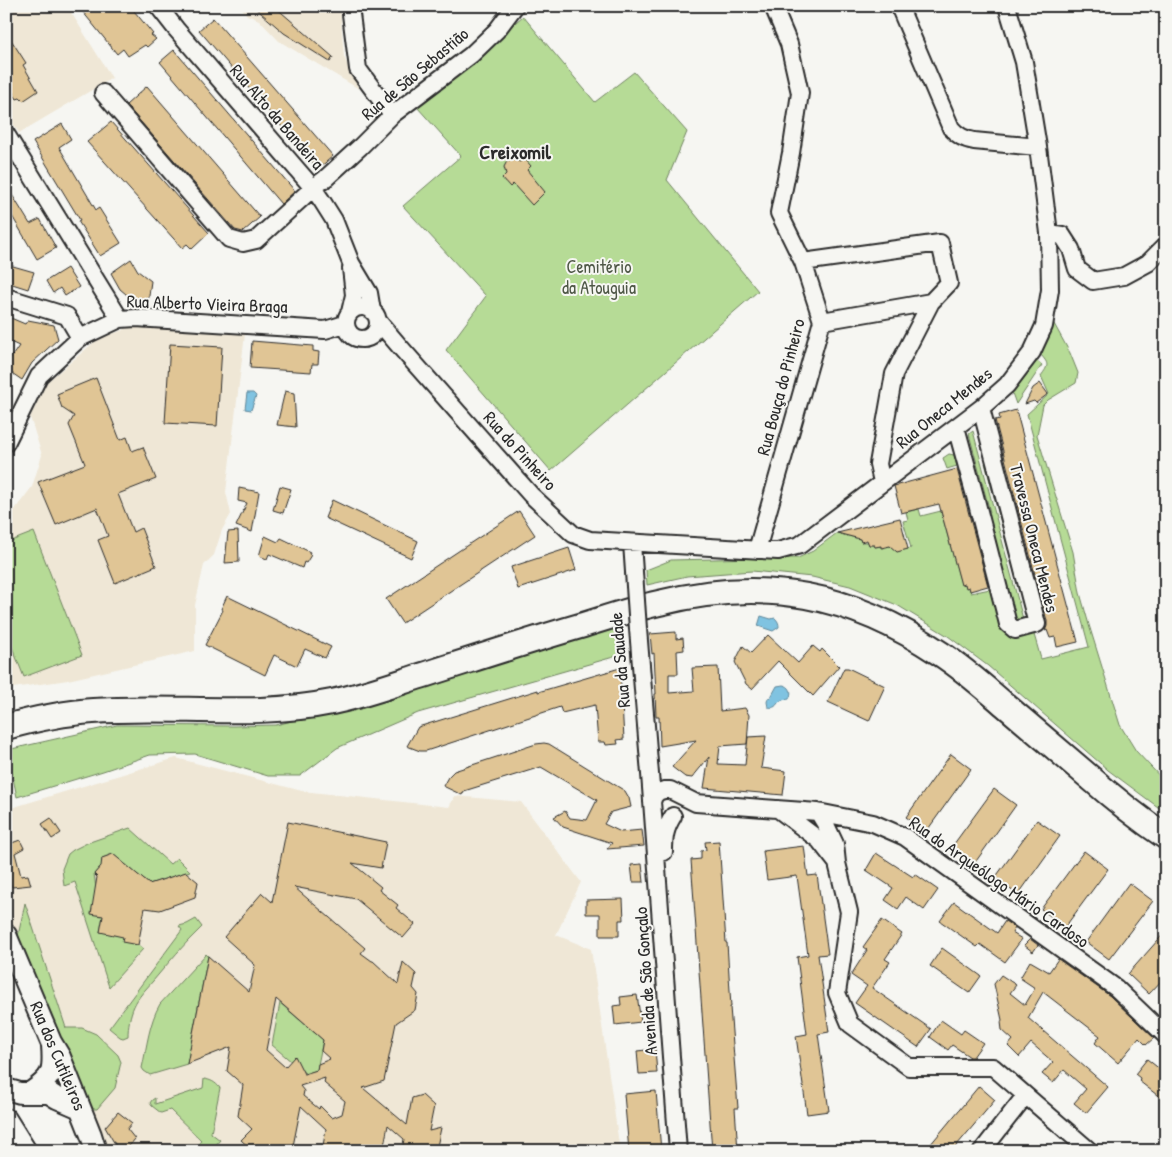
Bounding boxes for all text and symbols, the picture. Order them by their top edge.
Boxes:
street label: Rua de São Sebastião [356,21,474,126]
street label: Rua Alto da Bandeira [224,58,330,175]
district label: Creixomil [479,138,551,165]
park label: Cemitério da Atouguia [562,254,636,300]
street label: Rua Alberto Vieira Braga [126,288,288,319]
street label: Rua Bouça do Pinheiro [750,316,811,458]
street label: Rua Oneca Mendes [890,361,997,454]
street label: Rua do Pinheiro [478,406,563,496]
street label: Travessa Oneca Mendes [1004,461,1065,615]
street label: Rua da Saudade [603,611,636,709]
street label: Rua do Arqueólogo Mário Cardoso [904,810,1094,953]
street label: Avenida de São Gonçalo [628,906,663,1056]
street label: Rua dos Cutileiros [24,997,93,1114]

